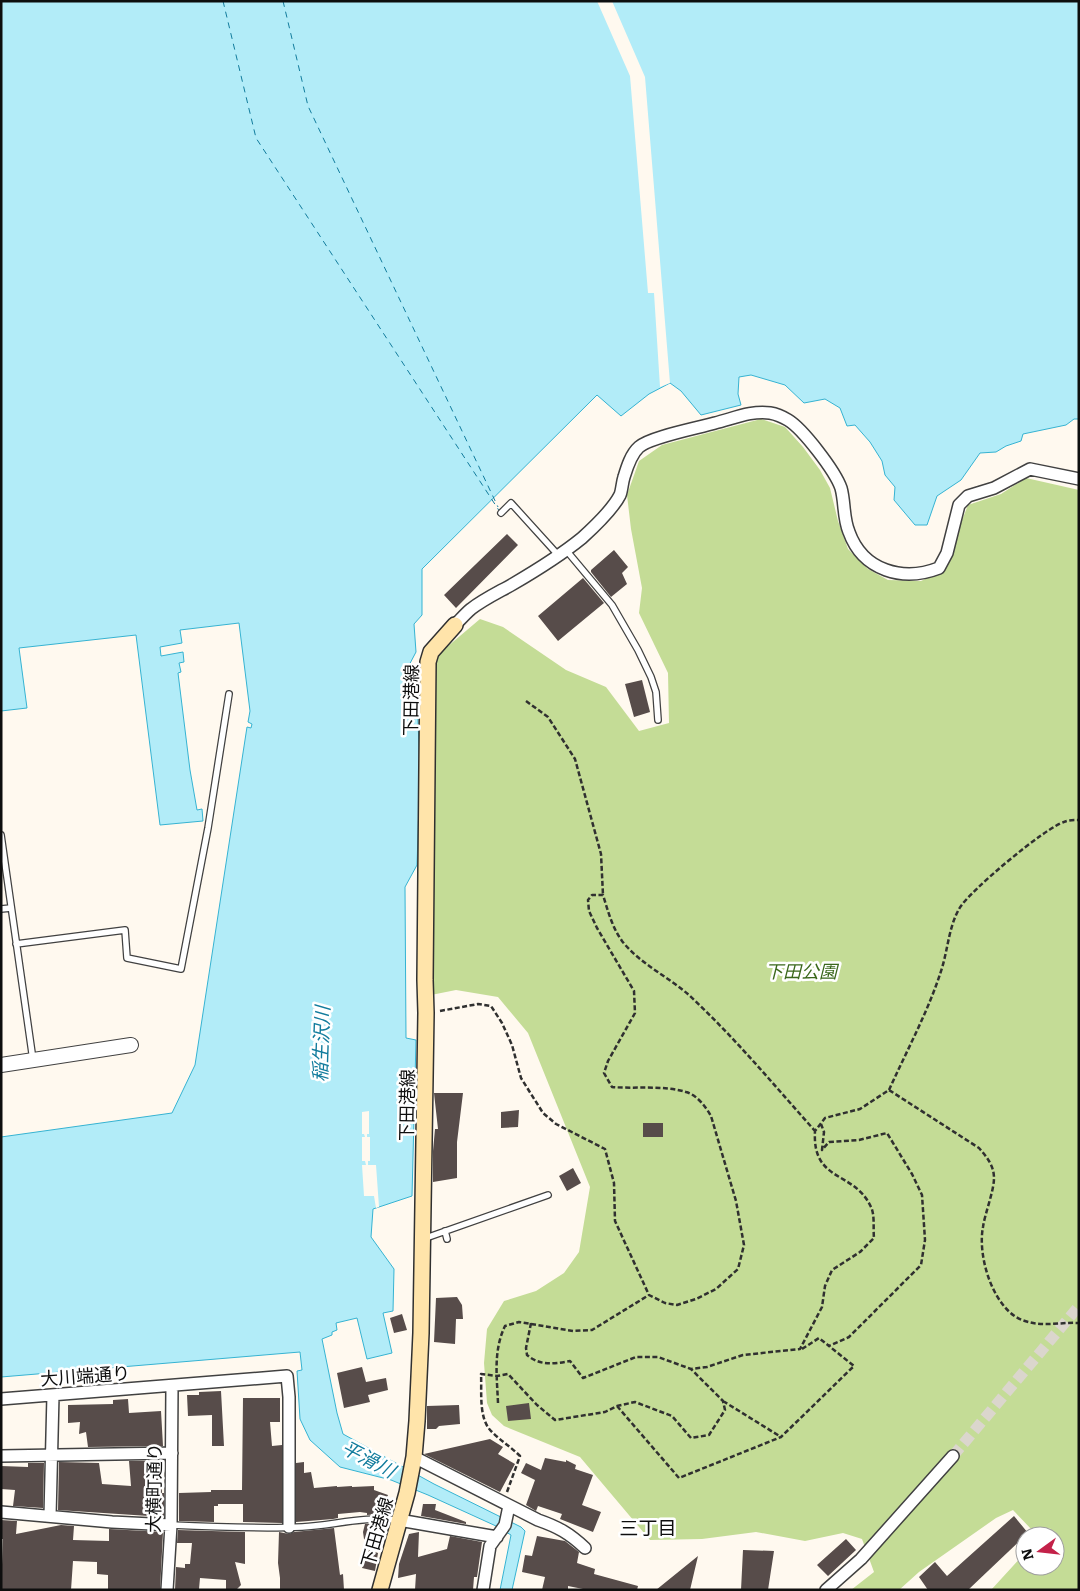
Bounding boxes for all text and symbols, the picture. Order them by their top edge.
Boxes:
street label: 下田港線 [396,664,424,736]
park label: 下田公園 [765,957,840,984]
water label: 稲生沢川 [305,1004,335,1082]
street label: 下田港線 [392,1069,420,1141]
street label: 大川端通り [39,1358,131,1392]
water label: 平滑川 [337,1432,402,1485]
street label: 大横町通り [139,1443,167,1533]
street label: 下田港線 [353,1494,399,1570]
district label: 三丁目 [619,1513,677,1541]
north arrow [1015,1526,1065,1576]
text: N [1015,1546,1038,1563]

